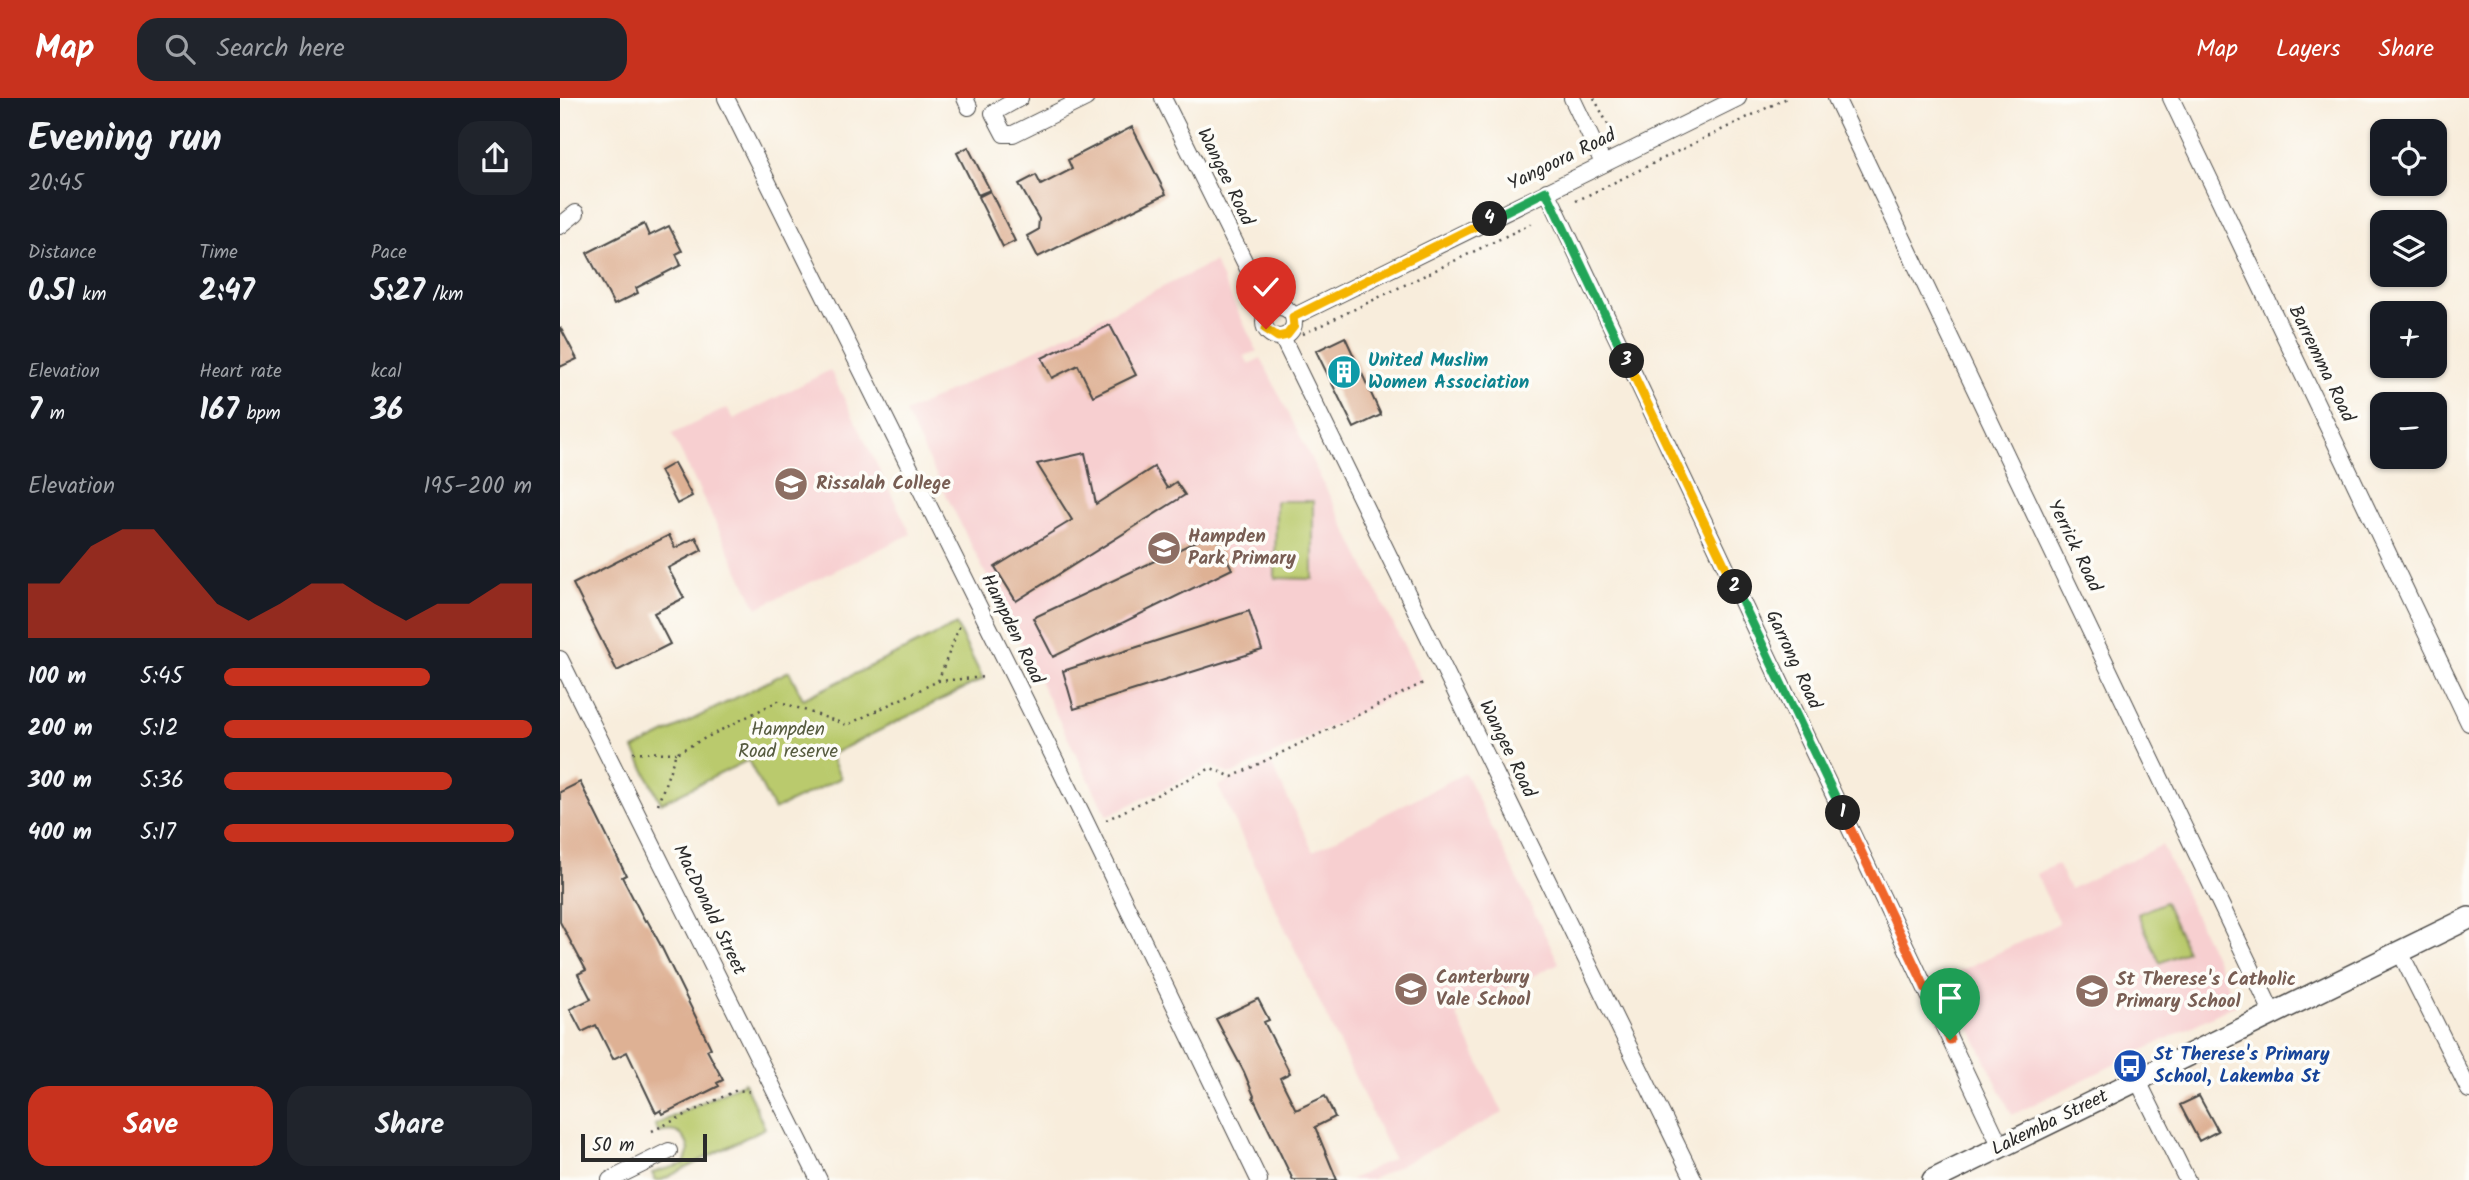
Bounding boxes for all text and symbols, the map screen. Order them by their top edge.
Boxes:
search box [137,18,627,81]
text: Map [35,23,95,76]
text: Search here [217,28,345,70]
icon: search [161,30,199,68]
text: Map [2196,30,2238,69]
text: Layers [2276,30,2340,69]
text: Share [2378,30,2434,69]
text: Evening run [28,110,222,170]
map controls [2370,119,2447,469]
button: locate [2370,119,2447,196]
button: share [458,121,532,195]
street label: Yangoora Road [1503,121,1622,199]
street label: Wangee Road [1188,123,1262,232]
text: 20:45 [28,166,84,202]
pin: 4 [1472,202,1508,236]
text: 4 [1484,203,1495,233]
button: layers [2370,210,2447,287]
text: Distance [28,238,96,268]
text: Time [199,238,238,268]
text: Pace [371,238,407,268]
pin [1236,257,1296,329]
text: 0.51 [28,268,75,316]
text: 2:47 [199,268,255,316]
text: 5:27 [371,268,425,316]
icon: check [1247,268,1285,306]
text: km [75,280,106,310]
text: /km [425,280,463,310]
street label: Barremma Road [2280,300,2363,428]
button: + [2370,301,2447,378]
pin: 3 [1610,344,1644,378]
text: 3 [1621,345,1632,375]
place label: United Muslim Women Association [1368,346,1529,398]
building icon: United Muslim Women Association [1325,353,1363,391]
text: Elevation [28,357,100,387]
text: Heart rate [199,357,282,387]
text: kcal [371,357,402,387]
text: 7 [28,387,42,435]
text: 167 [199,387,239,435]
text: 36 [371,387,403,435]
button: − [2370,392,2447,469]
text: m [42,399,65,429]
text: bpm [239,399,281,429]
school or university icon: Rissalah College [772,465,810,503]
text: Elevation [28,469,115,505]
text: 195–200 m [423,469,532,505]
place label: Rissalah College [816,469,951,499]
street label: Yerrick Road [2039,495,2110,598]
place label: Hampden Park Primary [1188,522,1296,574]
school or university icon: Hampden Park Primary [1145,529,1183,567]
street label: Hampden Road [972,569,1052,690]
pin: 2 [1718,570,1752,604]
text: 2 [1729,571,1740,601]
street label: Garrong Road [1757,605,1829,715]
text: 100 m [28,659,86,695]
text: 5:45 [140,659,183,695]
street label: Wangee Road [1470,695,1544,804]
text: 200 m [28,711,93,747]
text: 5:12 [140,711,179,747]
park label: Hampden Road reserve [738,715,838,767]
text: 300 m [28,763,92,799]
text: 5:36 [140,763,184,799]
pin: 1 [1826,796,1860,830]
text: 1 [1840,797,1845,827]
text: 400 m [28,815,92,851]
text: 5:17 [140,815,176,851]
street label: MacDonald Street [664,840,754,981]
place label: Canterbury Vale School [1436,963,1531,1015]
place label: St Therese's Catholic Primary School [2116,965,2296,1017]
pin [1920,968,1980,1040]
school or university icon: Canterbury Vale School [1392,970,1430,1008]
school or university icon: St Therese's Catholic Primary School [2073,972,2111,1010]
icon: arrive [1931,979,1969,1017]
place label: St Therese's Primary School, Lakemba St [2154,1040,2330,1092]
bus stop icon: St Therese's Primary School, Lakemba St [2111,1047,2149,1085]
street label: Lakemba Street [1987,1081,2114,1164]
button: Save [28,1086,273,1166]
button: Share [287,1086,532,1166]
scale bar [581,1131,707,1163]
text: 50 m [592,1131,634,1161]

